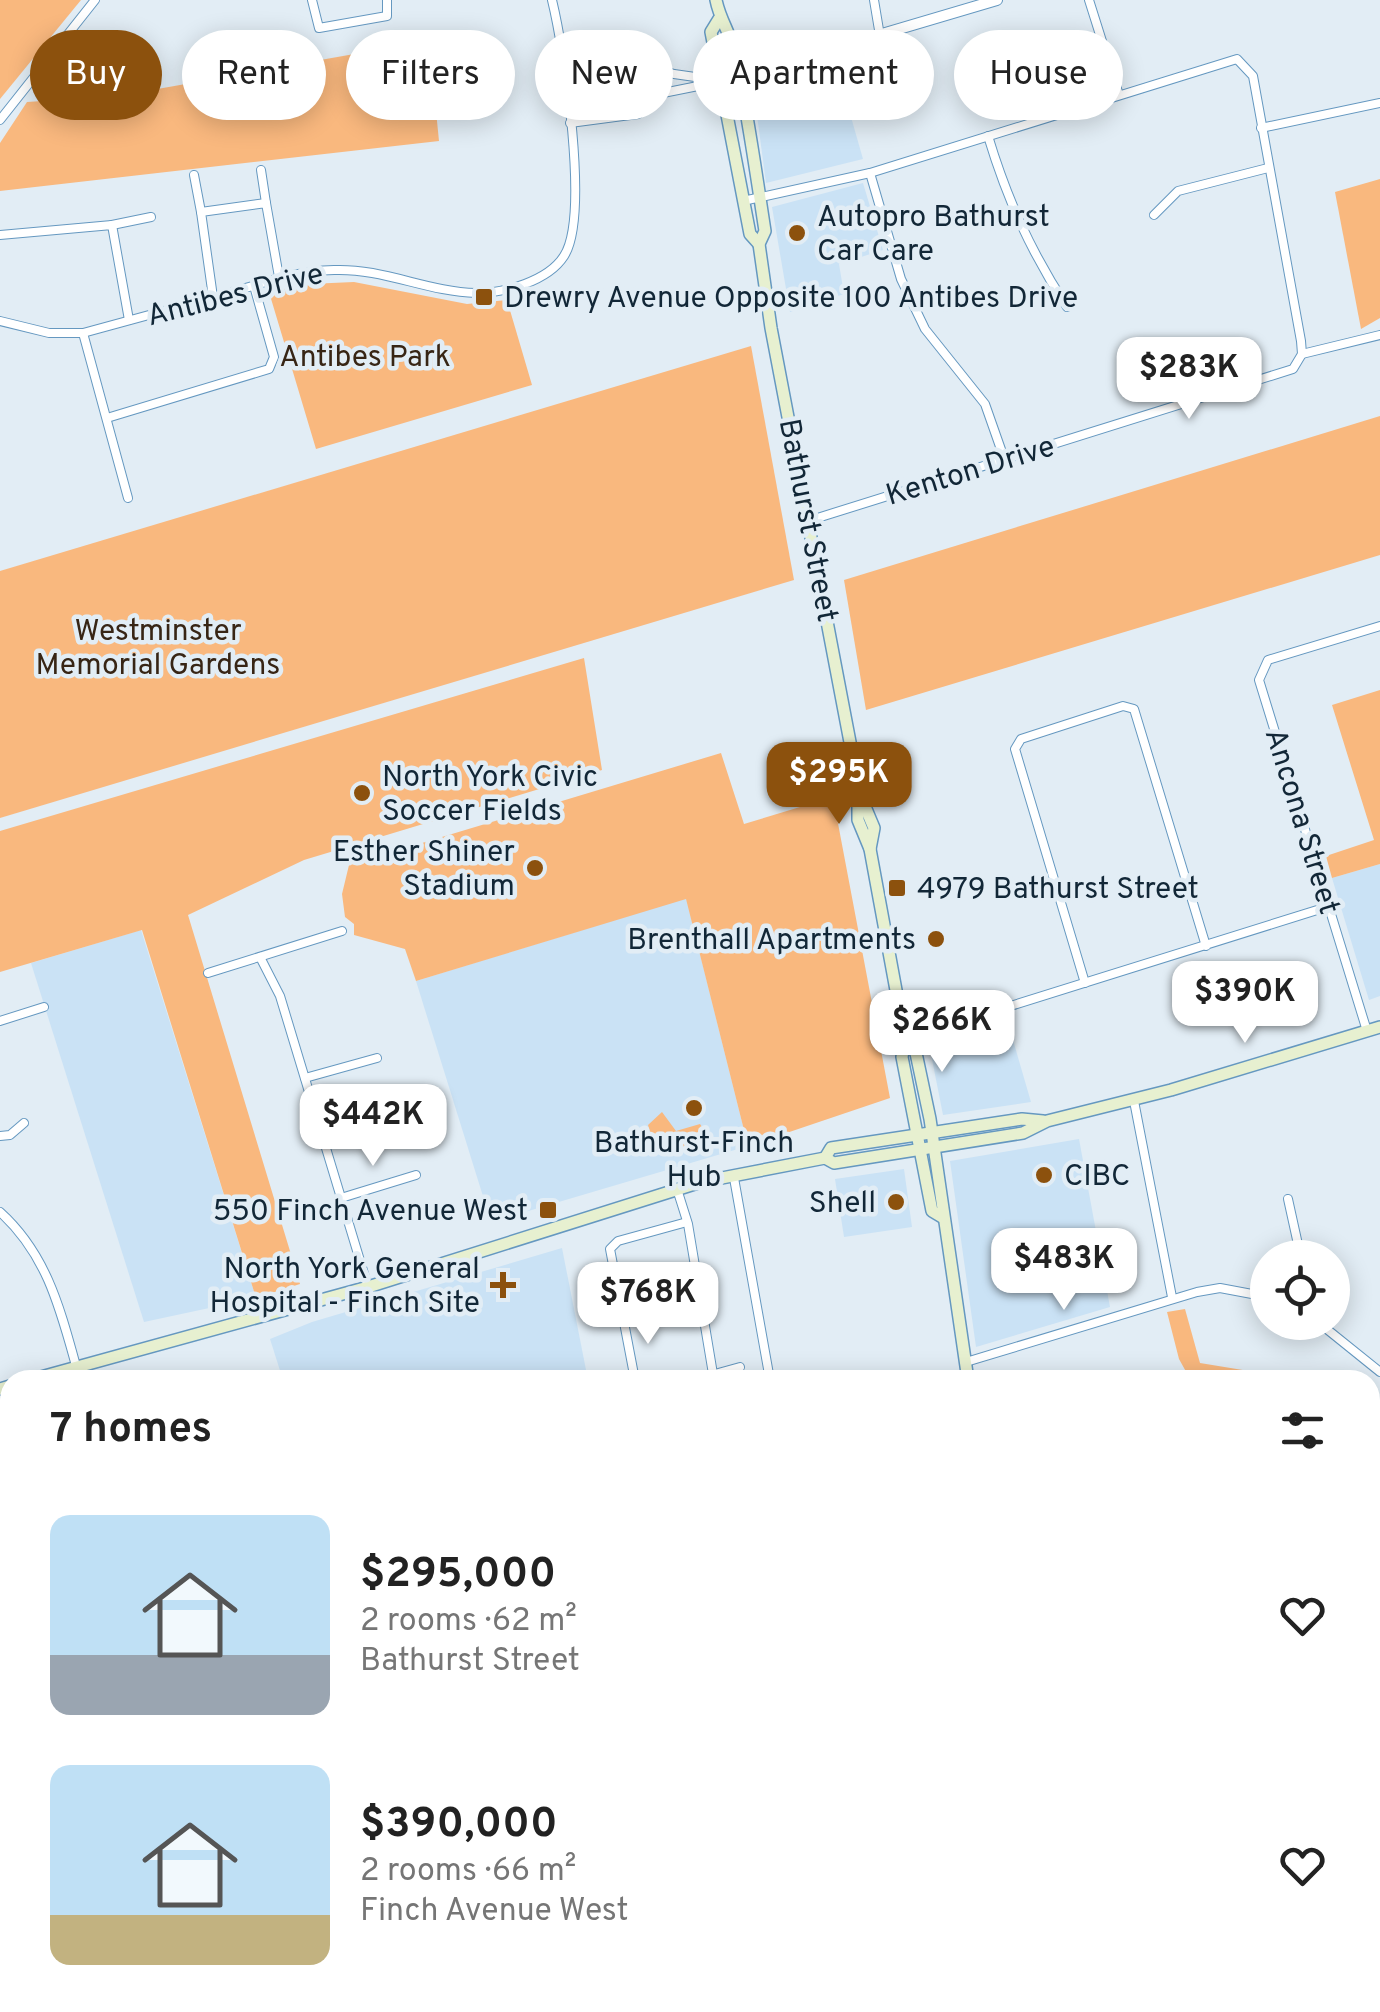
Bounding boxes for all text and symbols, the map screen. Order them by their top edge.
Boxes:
chip: Buy [30,30,162,120]
chip: Rent [182,30,326,120]
chip: Filters [346,30,515,120]
chip: New [535,30,673,120]
chip: Apartment [693,30,934,120]
chip: House [954,30,1123,120]
place label: Autopro Bathurst Car Care [817,200,1050,271]
marker: Autopro Bathurst Car Care [786,222,808,244]
street label: Antibes Drive [144,257,328,336]
place label: Drewry Avenue Opposite 100 Antibes Drive [504,281,1078,318]
marker: Drewry Avenue Opposite 100 Antibes Drive [473,286,495,308]
pin: $283K [1119,337,1259,422]
park label: Antibes Park [279,340,451,377]
text: $283K [1139,349,1239,389]
street label: Bathurst Street [769,416,844,625]
street label: Kenton Drive [882,429,1060,516]
park label: Westminster Memorial Gardens [36,614,280,685]
street label: Ancona Street [1255,725,1346,919]
pin: $295K [769,742,909,827]
text: $295K [789,754,889,794]
place label: North York Civic Soccer Fields [382,760,598,831]
marker: North York Civic Soccer Fields [351,782,373,804]
place label: Esther Shiner Stadium [333,835,515,906]
marker: Esther Shiner Stadium [524,857,546,879]
place label: 4979 Bathurst Street [917,872,1199,909]
marker: 4979 Bathurst Street [886,877,908,899]
place label: Brenthall Apartments [627,923,916,960]
marker: Brenthall Apartments [925,928,947,950]
pin: $390K [1175,961,1315,1046]
text: $390K [1194,973,1296,1013]
pin: $266K [872,990,1012,1075]
text: $266K [892,1002,992,1042]
pin: $442K [303,1084,443,1169]
text: $442K [322,1096,424,1136]
marker: Bathurst-Finch Hub [683,1097,705,1119]
place label: Bathurst-Finch Hub [594,1126,794,1197]
place label: CIBC [1064,1159,1130,1196]
marker: CIBC [1033,1164,1055,1186]
place label: Shell [809,1186,876,1223]
marker: Shell [885,1191,907,1213]
place label: 550 Finch Avenue West [213,1194,528,1231]
marker: 550 Finch Avenue West [537,1199,559,1221]
pin: $483K [994,1228,1134,1313]
text: $483K [1013,1240,1115,1280]
map controls [1250,1240,1350,1340]
button: locate [1250,1240,1350,1340]
place label: North York General Hospital - Finch Site [210,1252,480,1323]
pin: $768K [578,1262,718,1347]
marker: North York General Hospital - Finch Site [490,1272,516,1298]
text: $768K [599,1274,697,1314]
icon: filters [1275,1403,1330,1458]
text: 7 homes [50,1404,212,1457]
text: $295,000 [360,1549,556,1602]
icon: home [130,1555,250,1675]
icon: heart [1275,1588,1330,1643]
text: 2 rooms · 62 m² [360,1602,577,1642]
text: Bathurst Street [360,1642,580,1682]
text: $390,000 [360,1799,558,1852]
icon: home [130,1805,250,1925]
icon: heart [1275,1838,1330,1893]
text: 2 rooms · 66 m² [360,1852,576,1892]
text: Finch Avenue West [360,1892,629,1932]

